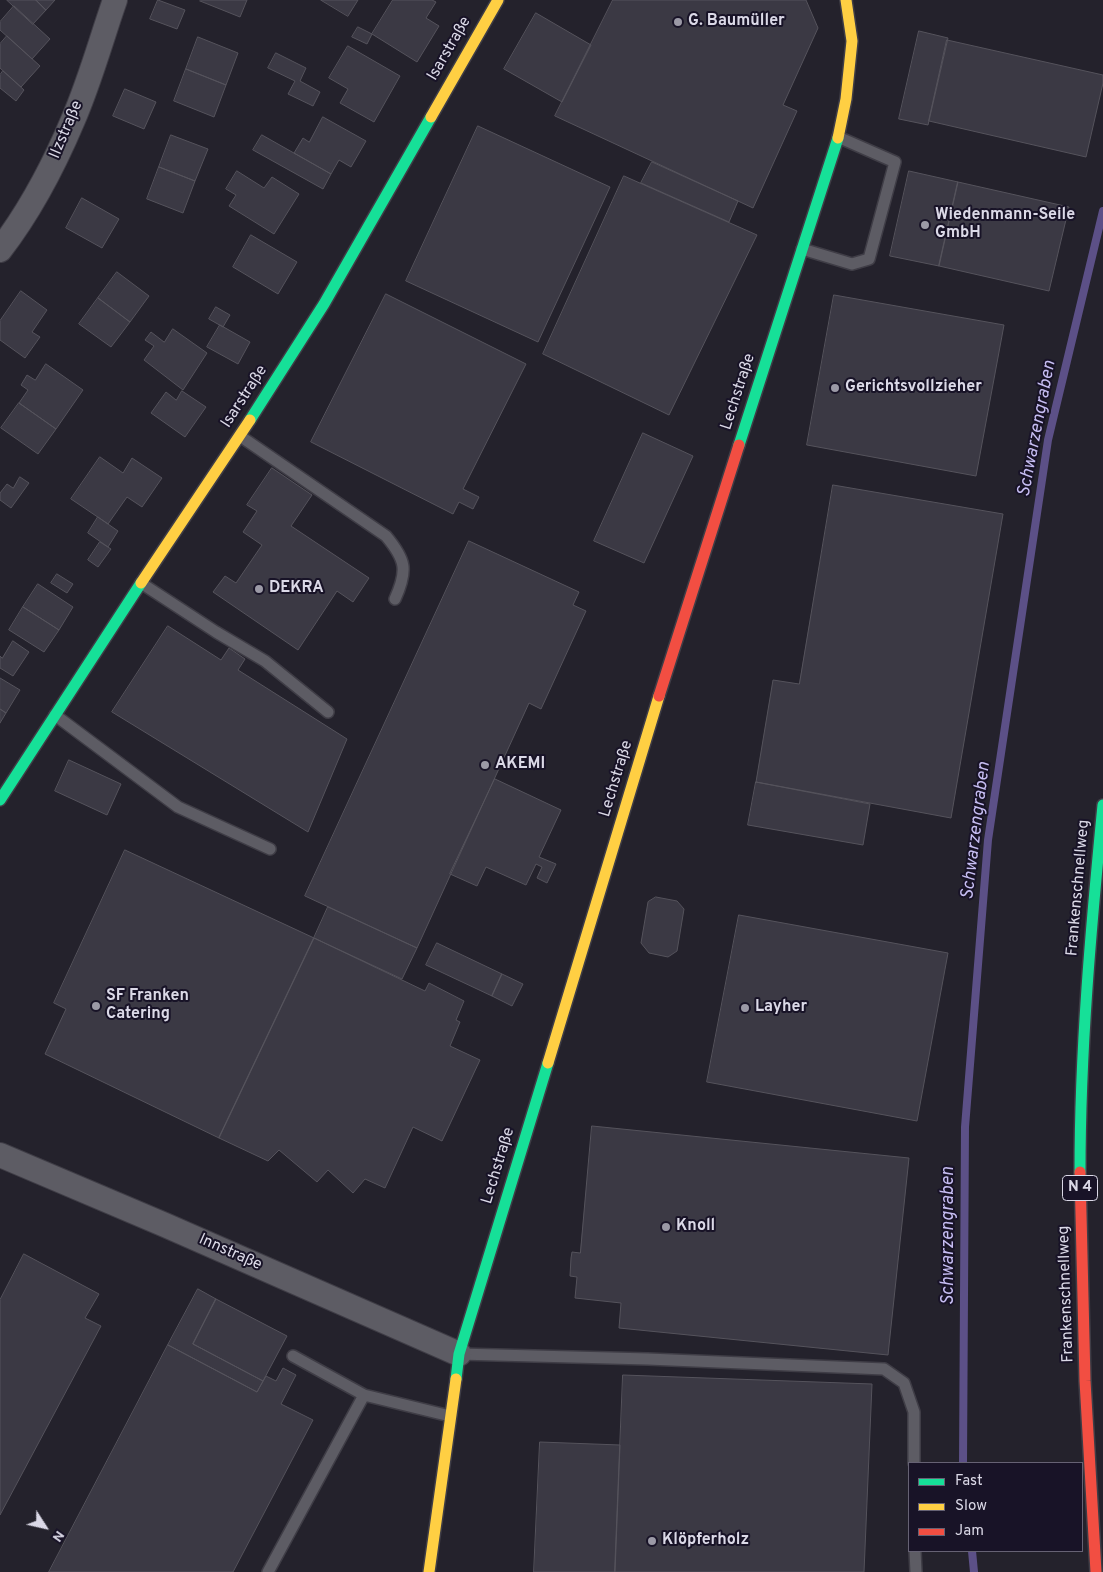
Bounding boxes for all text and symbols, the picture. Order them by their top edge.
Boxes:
place label: G. Baumüller [688,12,785,32]
street label: Isarstraße [424,14,476,84]
marker: G. Baumüller [672,16,684,28]
street label: Ilzstraße [46,98,88,162]
place label: Wiedenmann-Seile GmbH [935,206,1075,244]
marker: Wiedenmann-Seile GmbH [919,219,931,231]
street label: Lechstraße [718,351,760,433]
water label: Schwarzengraben [1014,359,1062,499]
street label: Isarstraße [218,362,272,432]
place label: Gerichtsvollzieher [845,378,982,398]
marker: Gerichtsvollzieher [829,382,841,394]
place label: DEKRA [269,579,324,599]
marker: DEKRA [253,583,265,595]
street label: Lechstraße [596,738,638,820]
place label: AKEMI [495,755,545,775]
marker: AKEMI [479,759,491,771]
water label: Schwarzengraben [958,761,996,901]
street label: Frankenschnellweg [1063,819,1095,957]
place label: SF Franken Catering [106,987,189,1025]
place label: Layher [755,998,807,1018]
marker: SF Franken Catering [90,1000,102,1012]
marker: Layher [739,1002,751,1014]
street label: Lechstraße [478,1125,520,1207]
water label: Schwarzengraben [938,1167,960,1305]
road number: N 4 [1062,1176,1098,1200]
place label: Knoll [676,1217,715,1237]
marker: Knoll [660,1221,672,1233]
street label: Frankenschnellweg [1055,1225,1079,1363]
street label: Innstraße [195,1231,265,1275]
legend [908,1462,1083,1552]
text: Fast [955,1472,983,1491]
text: Slow [955,1497,987,1516]
north arrow [20,1502,70,1552]
text: Jam [955,1522,984,1541]
text: N [48,1527,68,1545]
place label: Klöpferholz [662,1531,749,1551]
marker: Klöpferholz [646,1535,658,1547]

